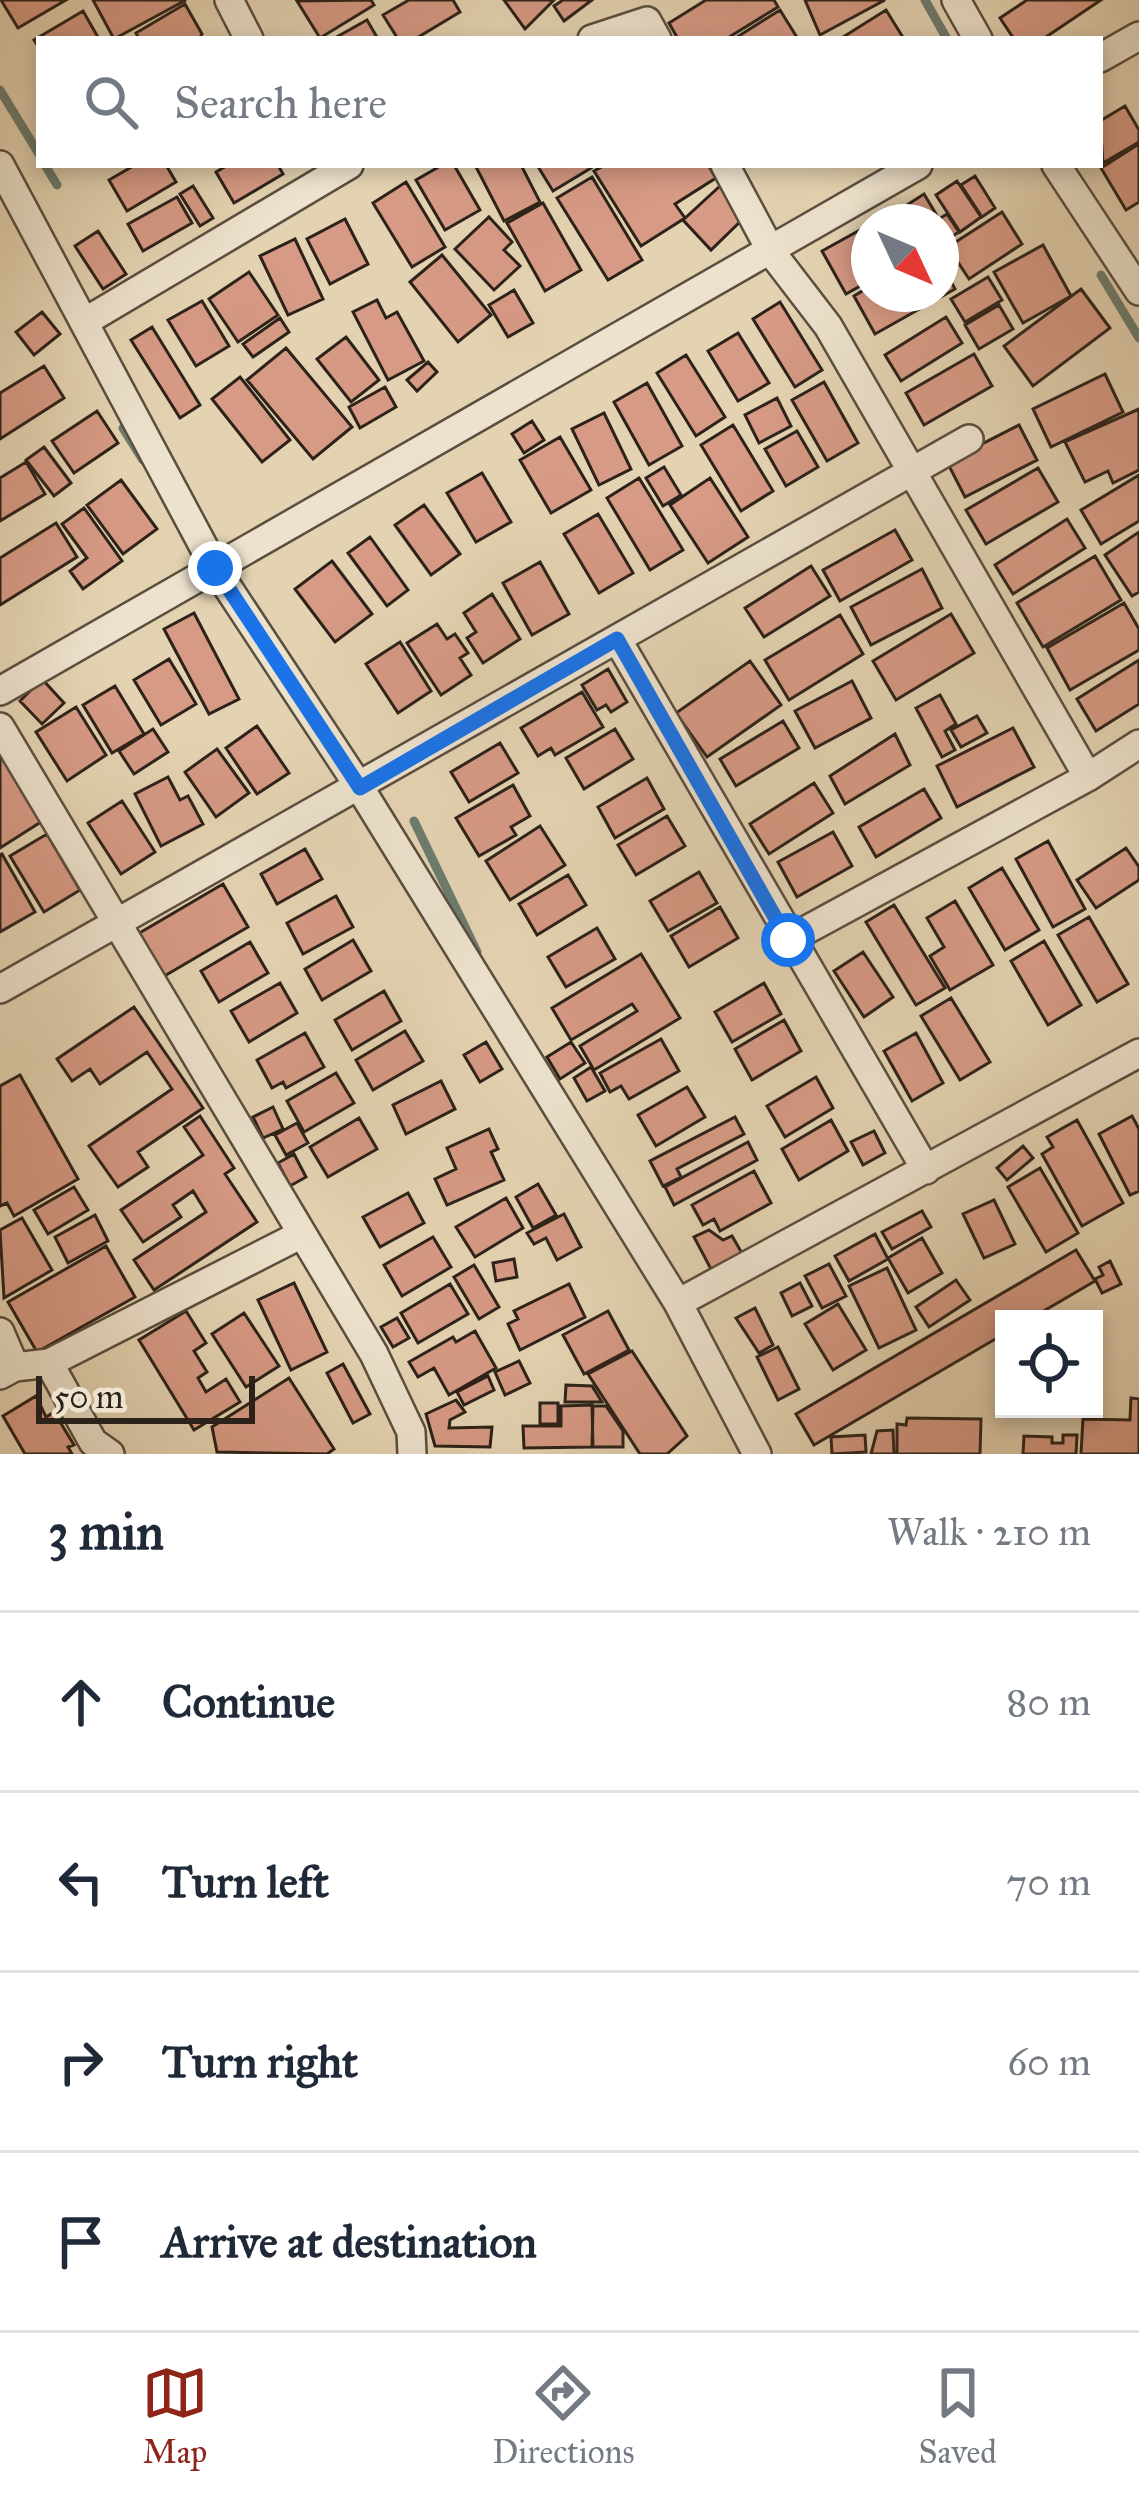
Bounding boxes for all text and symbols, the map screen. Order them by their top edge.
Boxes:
search box [36,36,1103,168]
icon: search [78,69,144,135]
text: Search here [174,75,387,130]
north arrow [851,204,959,312]
route end [188,541,242,595]
route start [761,913,815,967]
map controls [995,1310,1103,1418]
button: locate [995,1310,1103,1418]
scale bar [36,1370,255,1423]
text: 50 m [54,1377,123,1417]
text: 3 min [48,1501,164,1563]
text: Walk · 210 m [887,1508,1091,1556]
icon: ahead [48,1669,114,1735]
text: Continue [162,1674,335,1729]
text: 80 m [1006,1678,1091,1726]
icon: left [48,1849,114,1915]
text: Turn left [162,1854,329,1909]
text: 70 m [1006,1858,1091,1906]
icon: right [48,2029,114,2095]
text: Turn right [162,2034,358,2089]
text: 60 m [1007,2038,1091,2086]
icon: arrive [48,2209,114,2275]
text: Arrive at destination [162,2214,537,2269]
tab: Map [142,2360,208,2472]
tab: Directions [492,2360,634,2472]
tab: Saved [919,2360,997,2472]

